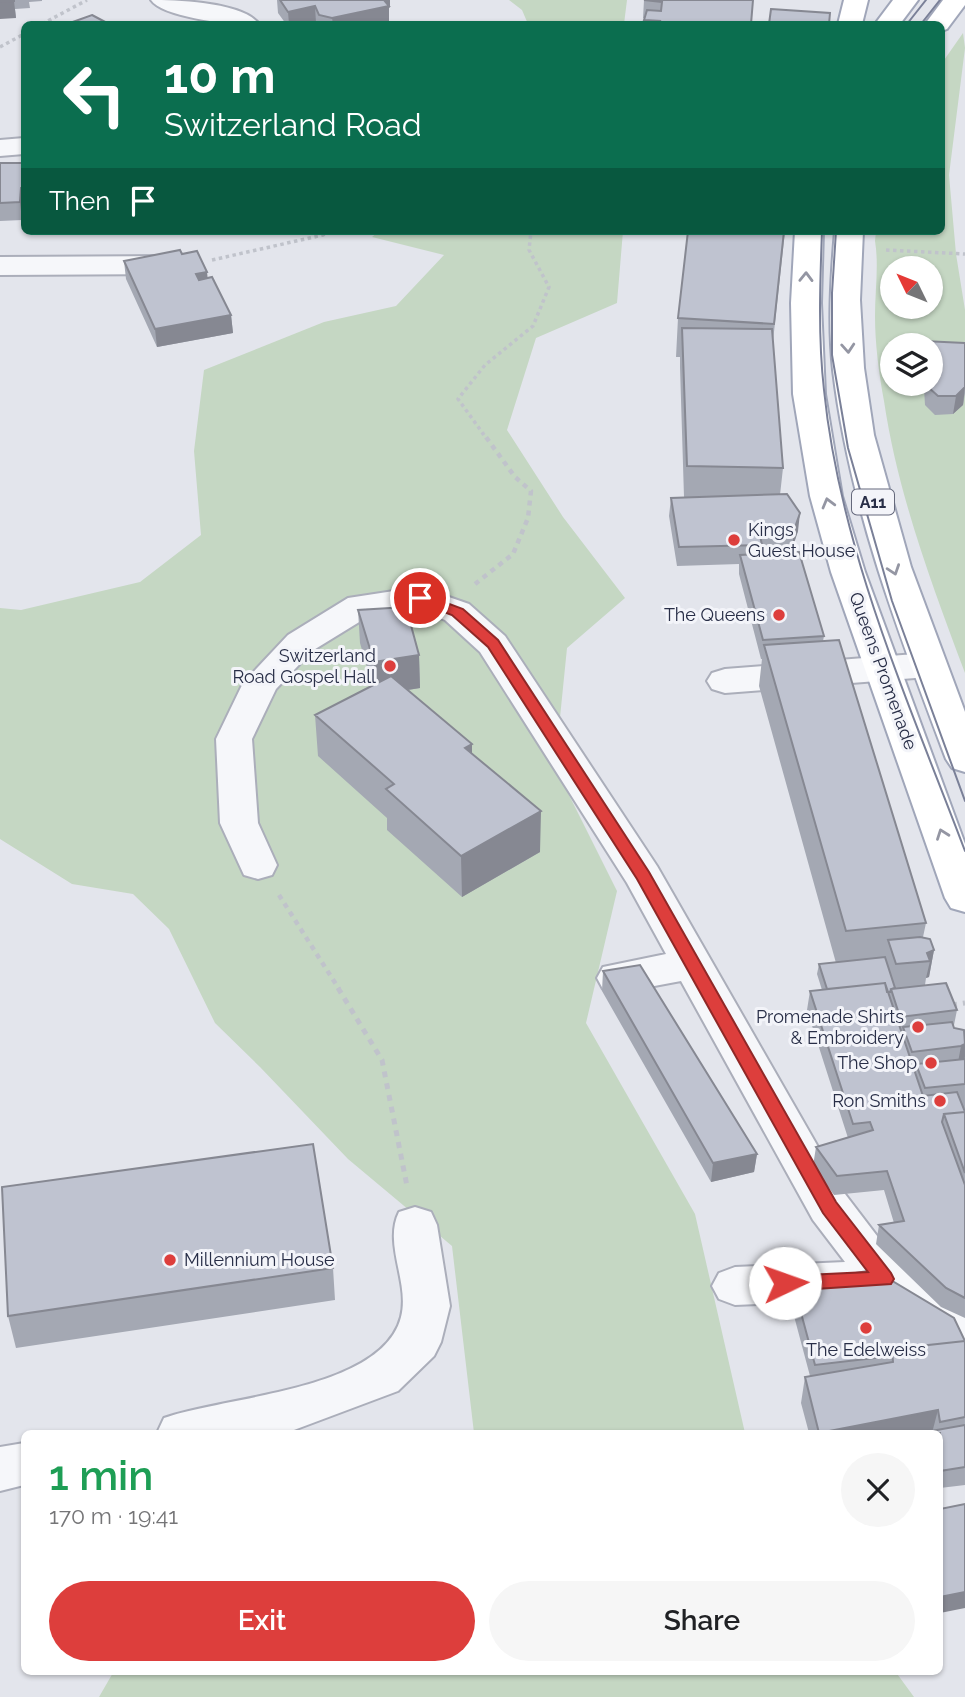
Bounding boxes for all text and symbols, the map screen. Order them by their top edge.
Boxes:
text: 10 m [164,47,276,104]
icon: left [49,49,140,140]
text: Switzerland Road [164,106,422,143]
icon: arrive [124,182,162,220]
text: Then [49,186,110,216]
north arrow [880,256,943,318]
map controls [880,256,943,396]
one-way arrow [798,272,814,282]
button: layers [880,333,943,396]
one-way arrow [840,343,855,354]
road number: A11 [852,489,894,514]
one-way arrow [822,497,836,509]
place label: Kings Guest House [748,519,856,561]
marker: Kings Guest House [726,532,742,548]
one-way arrow [885,564,900,576]
pin [390,568,450,628]
icon: arrive [401,579,439,617]
street label: Queens Promenade [845,589,922,753]
place label: The Queens [664,604,765,625]
marker: The Queens [771,607,787,623]
place label: Switzerland Road Gospel Hall [233,645,376,687]
marker: Switzerland Road Gospel Hall [382,658,398,674]
one-way arrow [936,828,950,840]
place label: Promenade Shirts & Embroidery [756,1006,904,1048]
marker: Promenade Shirts & Embroidery [910,1019,926,1035]
place label: The Shop [837,1052,917,1073]
marker: The Shop [923,1055,939,1071]
place label: Ron Smiths [832,1090,926,1111]
marker: Ron Smiths [932,1093,948,1109]
position arrow [748,1246,822,1320]
place label: Millennium House [184,1249,335,1270]
marker: Millennium House [162,1252,178,1268]
marker: The Edelweiss [858,1320,874,1336]
place label: The Edelweiss [806,1339,926,1360]
text: 1 min [49,1451,153,1500]
button: close [841,1453,915,1527]
text: 170 m · 19:41 [49,1502,178,1529]
button: Exit [49,1581,475,1661]
button: Share [489,1581,915,1661]

